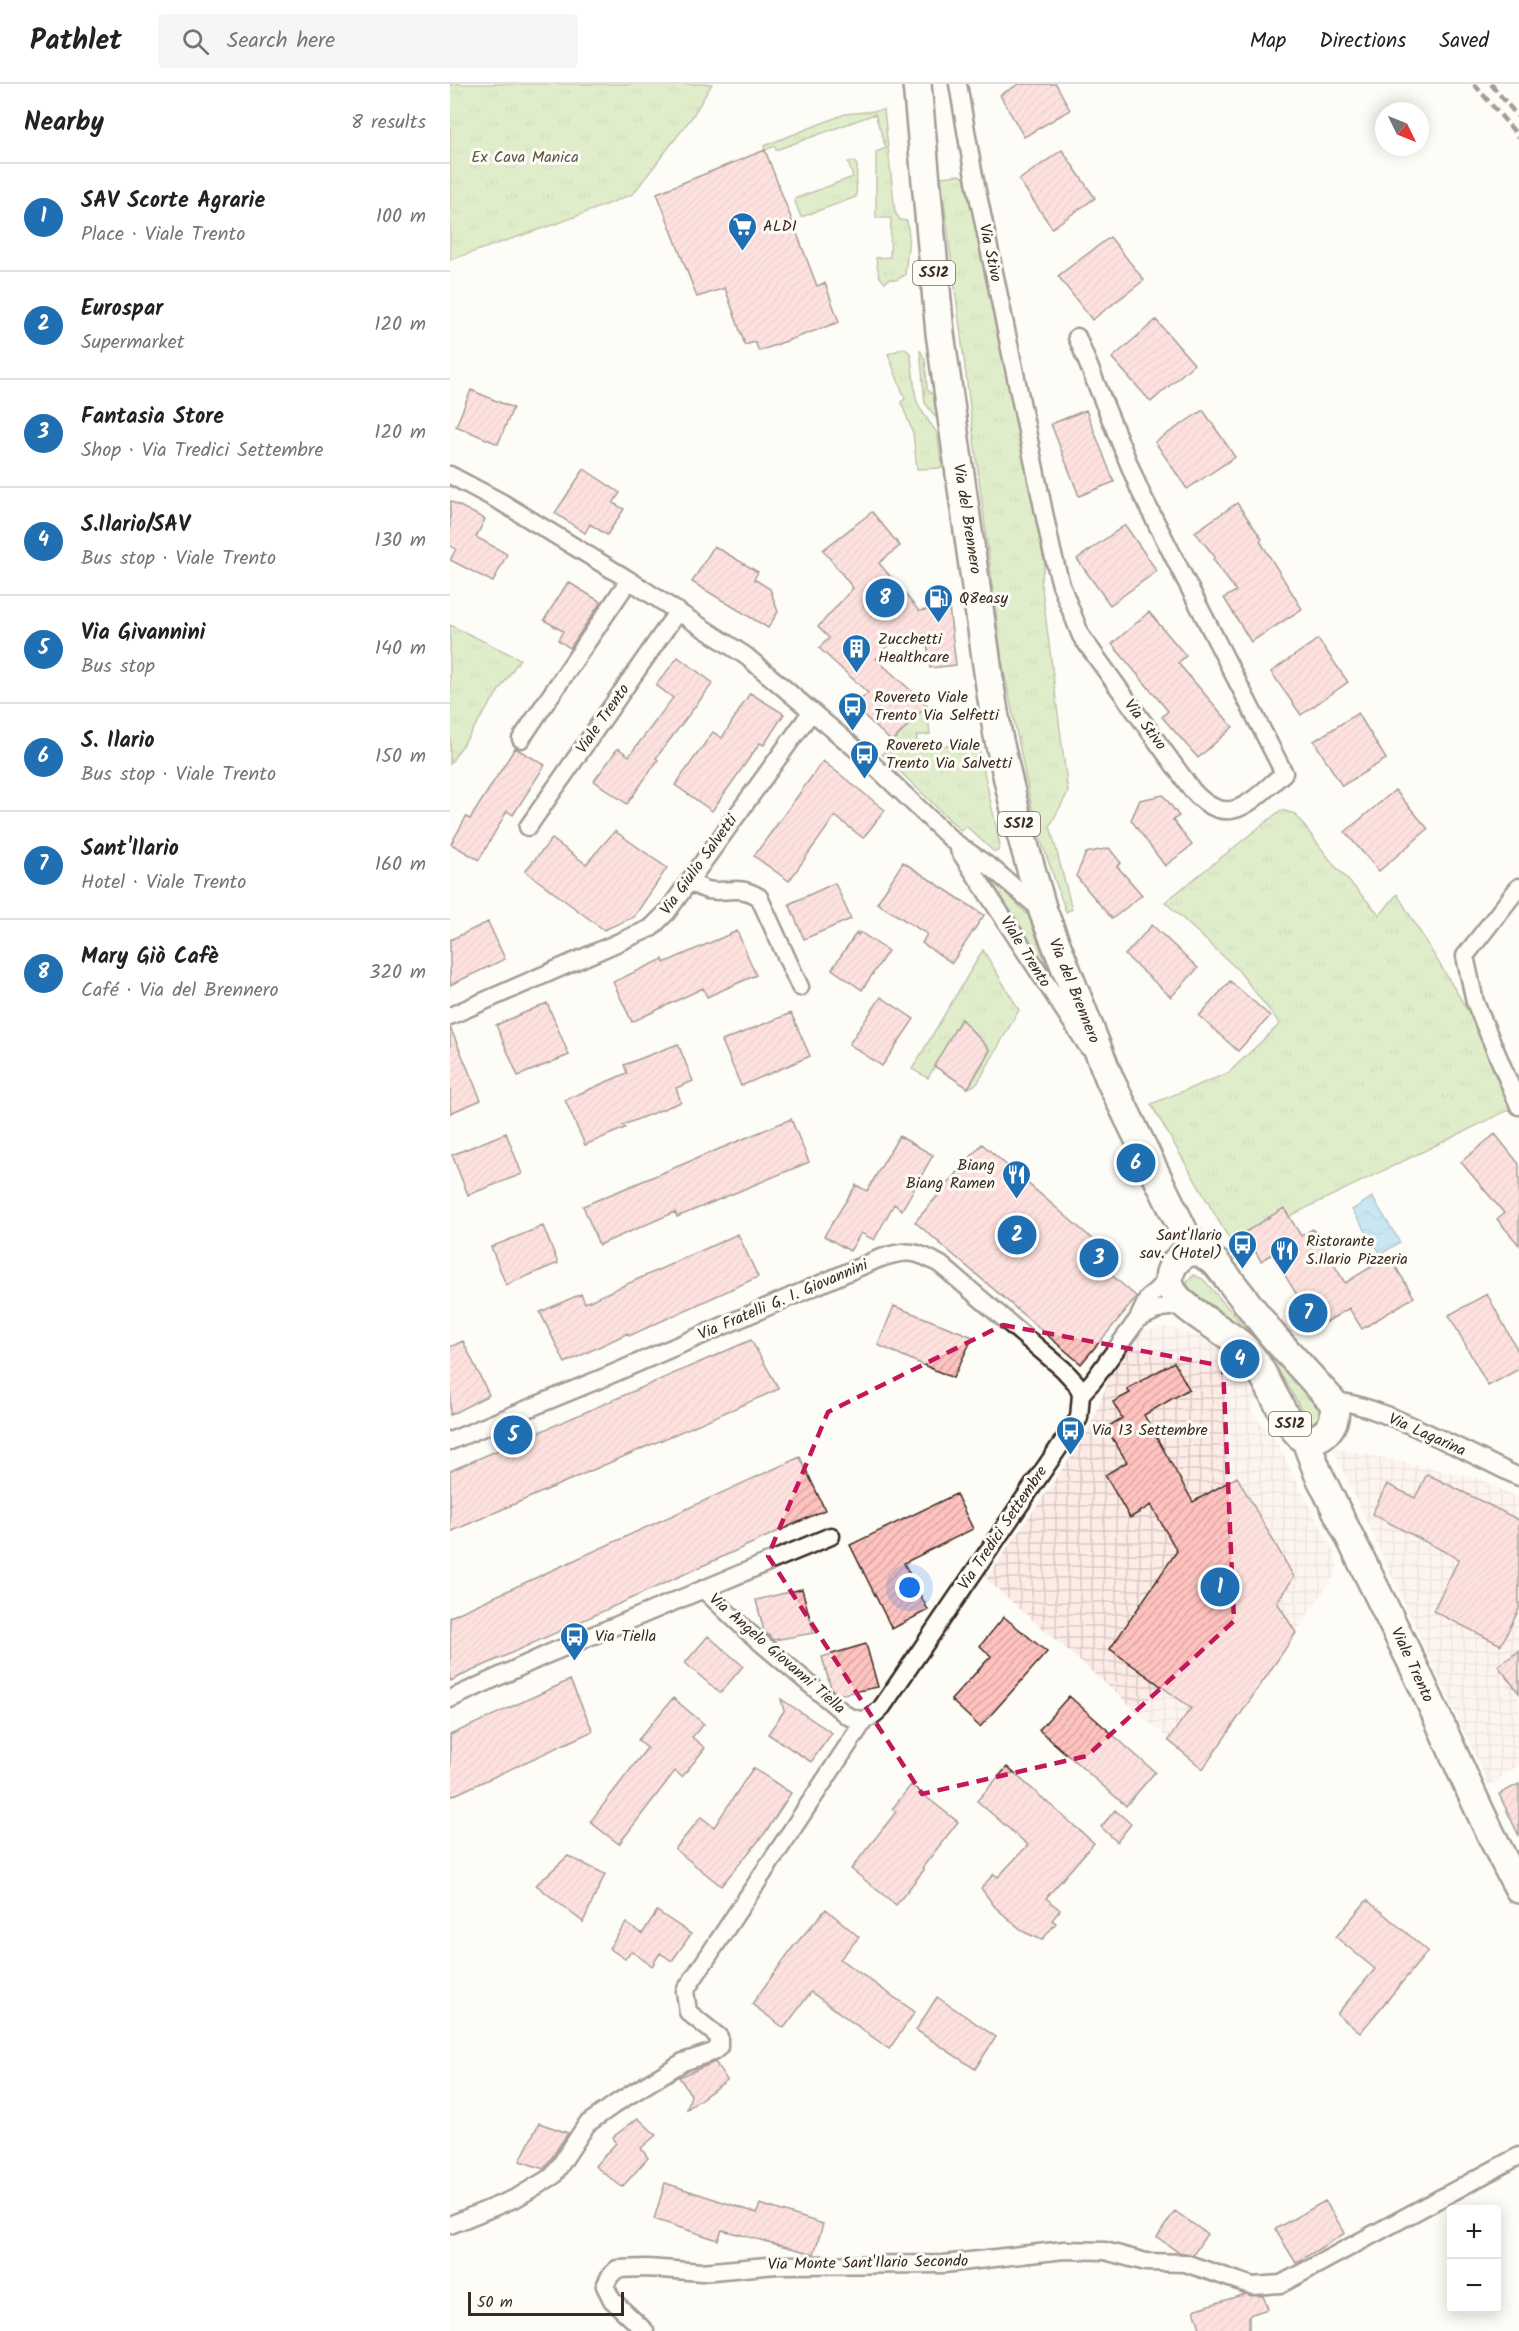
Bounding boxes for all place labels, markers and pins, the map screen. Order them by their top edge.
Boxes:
supermarket icon: ALDI [726,210,758,252]
place label: ALDI [763,214,797,239]
pin: 8 [866,576,904,620]
fuel station icon: Q8easy [922,582,954,624]
place label: Q8easy [959,586,1008,611]
place label: Zucchetti Healthcare [878,627,949,670]
building icon: Zucchetti Healthcare [841,632,873,674]
place label: Rovereto Viale Trento Via Selfetti [874,685,1000,728]
bus stop icon: Rovereto Viale Trento Via Selfetti [837,690,869,732]
place label: Rovereto Viale Trento Via Salvetti [886,733,1013,776]
bus stop icon: Rovereto Viale Trento Via Salvetti [849,738,881,780]
pin: 6 [1116,1140,1156,1186]
place label: Biang Biang Ramen [906,1153,995,1196]
restaurant icon: Biang Biang Ramen [1000,1158,1032,1200]
pin: 2 [998,1212,1036,1258]
place label: Sant'Ilario sav. (Hotel) [1140,1223,1222,1266]
bus stop icon: Sant'Ilario sav. (Hotel) [1227,1228,1259,1270]
place label: Ristorante S.Ilario Pizzeria [1306,1229,1408,1272]
restaurant icon: Ristorante S.Ilario Pizzeria [1269,1234,1301,1276]
pin: 3 [1080,1236,1118,1280]
pin: 7 [1288,1290,1328,1336]
pin: 4 [1220,1336,1260,1382]
pin: 5 [494,1412,532,1458]
bus stop icon: Via 13 Settembre [1055,1414,1087,1456]
place label: Via 13 Settembre [1092,1418,1208,1443]
pin: 1 [1200,1564,1240,1610]
bus stop icon: Via Tiella [558,1620,590,1662]
place label: Via Tiella [595,1624,656,1649]

